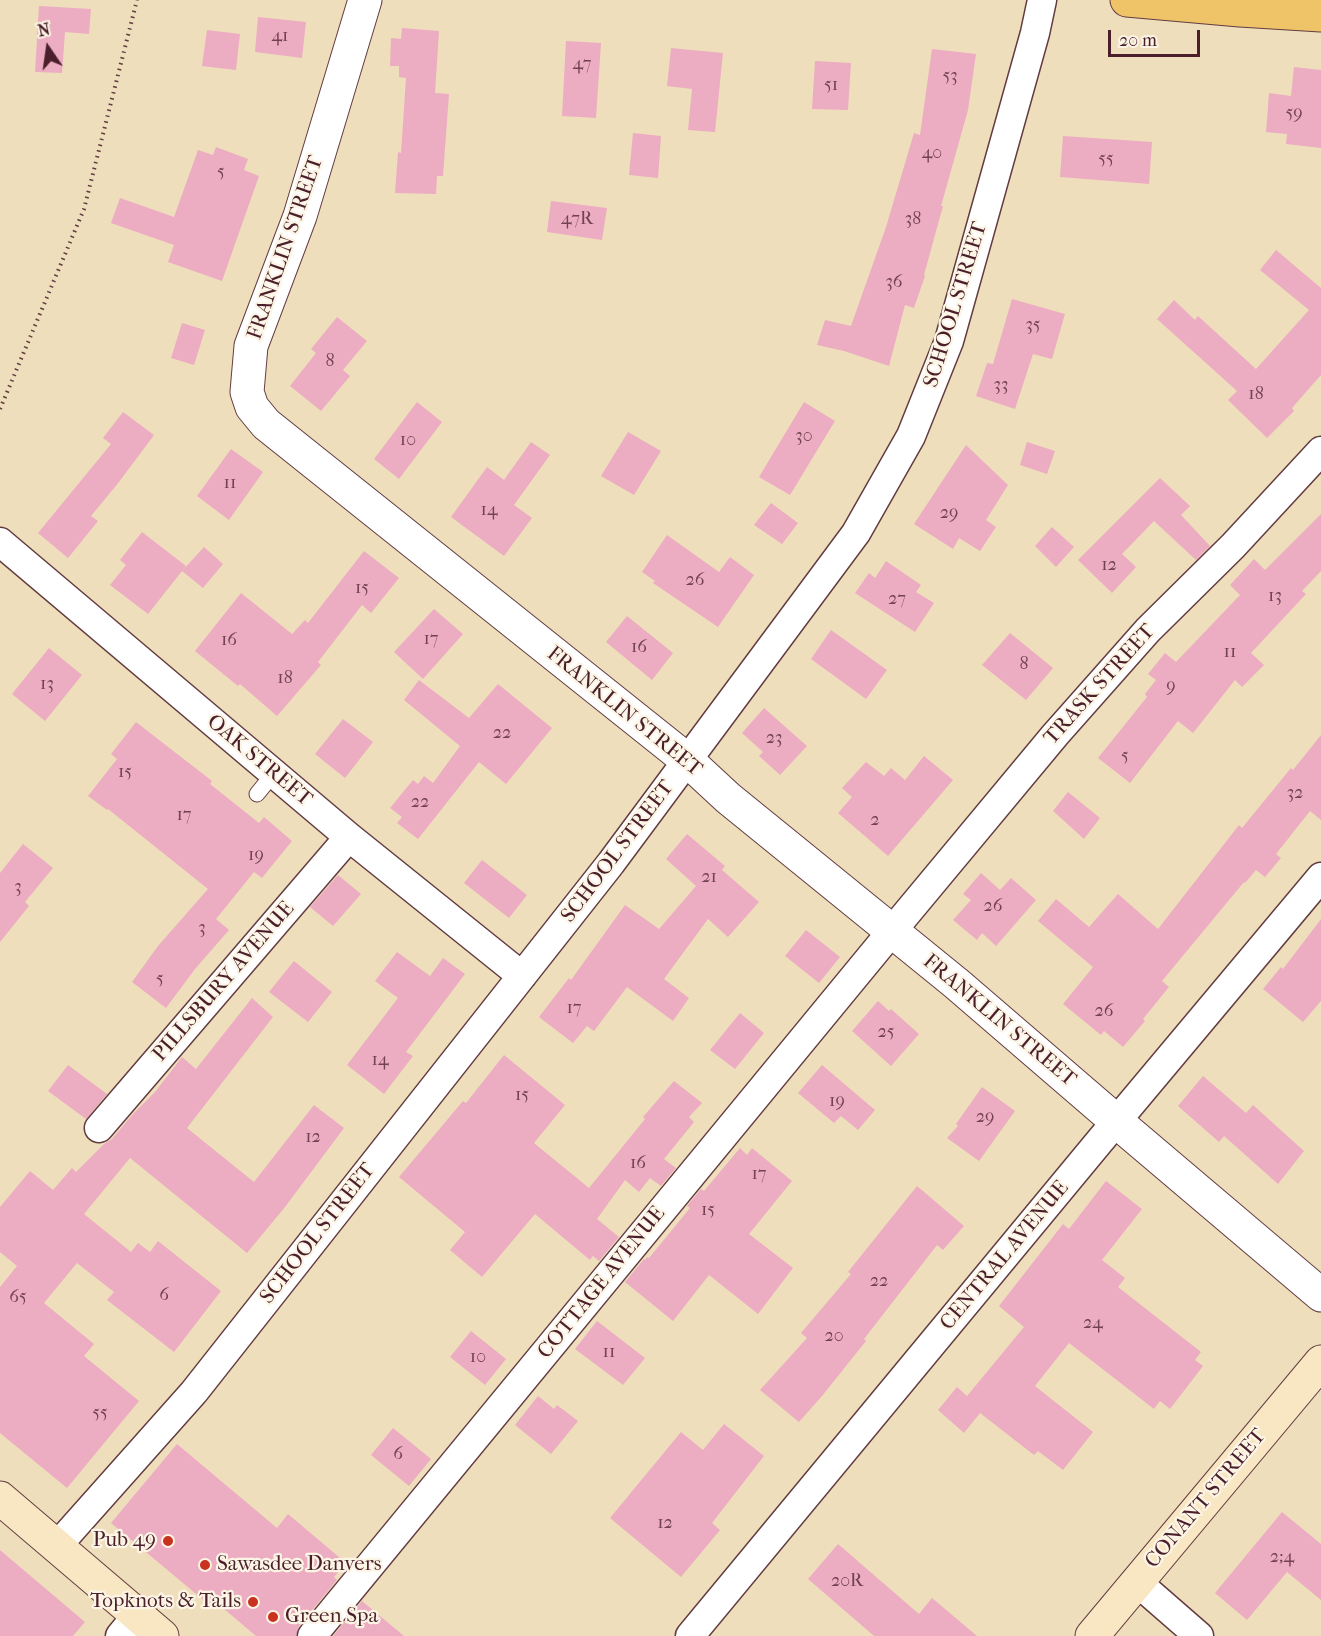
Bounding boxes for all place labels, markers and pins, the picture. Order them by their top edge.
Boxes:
place label: Pub 49 [93,1528,156,1554]
marker: Pub 49 [161,1534,175,1548]
place label: Sawasdee Danvers [217,1552,381,1578]
marker: Sawasdee Danvers [198,1558,212,1572]
place label: Topknots & Tails [90,1589,241,1615]
marker: Topknots & Tails [246,1595,260,1609]
place label: Green Spa [285,1604,378,1630]
marker: Green Spa [266,1610,280,1624]

